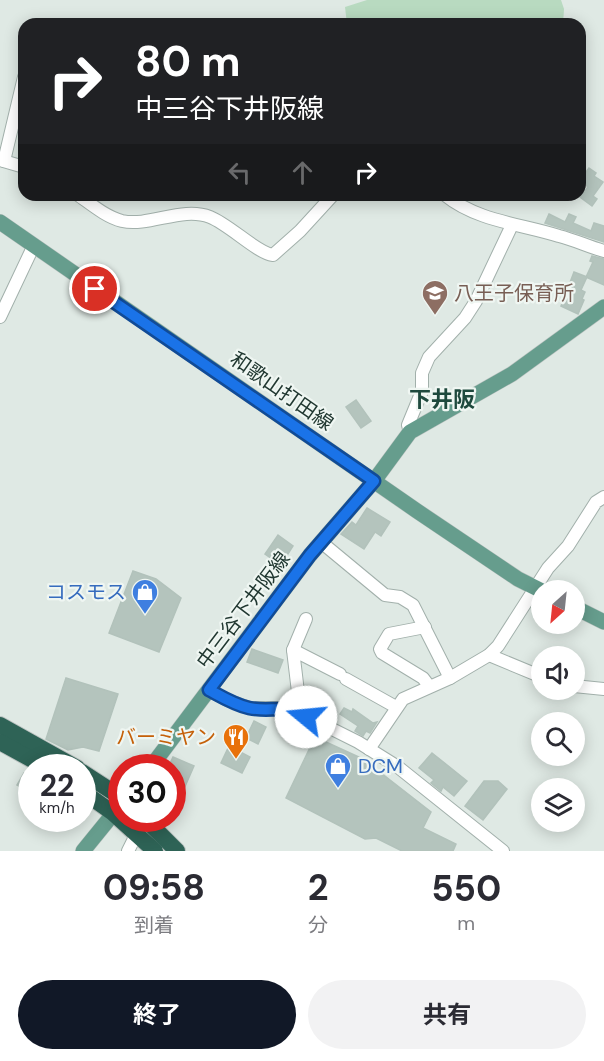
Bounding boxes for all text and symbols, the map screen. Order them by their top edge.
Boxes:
text: 80 m [135,34,241,89]
icon: right [36,42,114,120]
text: 中三谷下井阪線 [135,91,324,126]
icon: left [223,156,256,189]
icon: ahead [286,156,319,189]
icon: right [349,156,382,189]
pin [69,263,120,314]
icon: arrive [78,272,111,305]
school or university icon: 八王子保育所 [420,278,450,316]
place label: 八王子保育所 [454,280,574,306]
street label: 和歌山打田線 [225,346,339,436]
district label: 下井阪 [409,385,475,414]
street label: 中三谷下井阪線 [190,546,296,674]
shop icon: コスモス [130,577,160,615]
place label: コスモス [46,579,126,605]
north arrow [531,580,585,634]
map controls [531,580,585,832]
button: sound [531,646,585,700]
position arrow [274,685,338,749]
button: search [531,712,585,766]
restaurant icon: バーミヤン [221,722,251,760]
place label: バーミヤン [116,724,216,750]
shop icon: DCM [323,751,353,789]
place label: DCM [358,753,403,779]
speed limit sign: 30 [108,754,186,832]
text: 22 [40,766,74,805]
button: layers [531,778,585,832]
text: km/h [39,798,75,818]
text: 09:58 [103,864,205,911]
text: 2 [308,864,329,911]
text: 550 [431,865,501,912]
text: m [457,910,475,936]
text: 到着 [134,912,174,938]
text: 分 [308,912,328,938]
button: 終了 [18,980,296,1049]
button: 共有 [308,980,586,1049]

